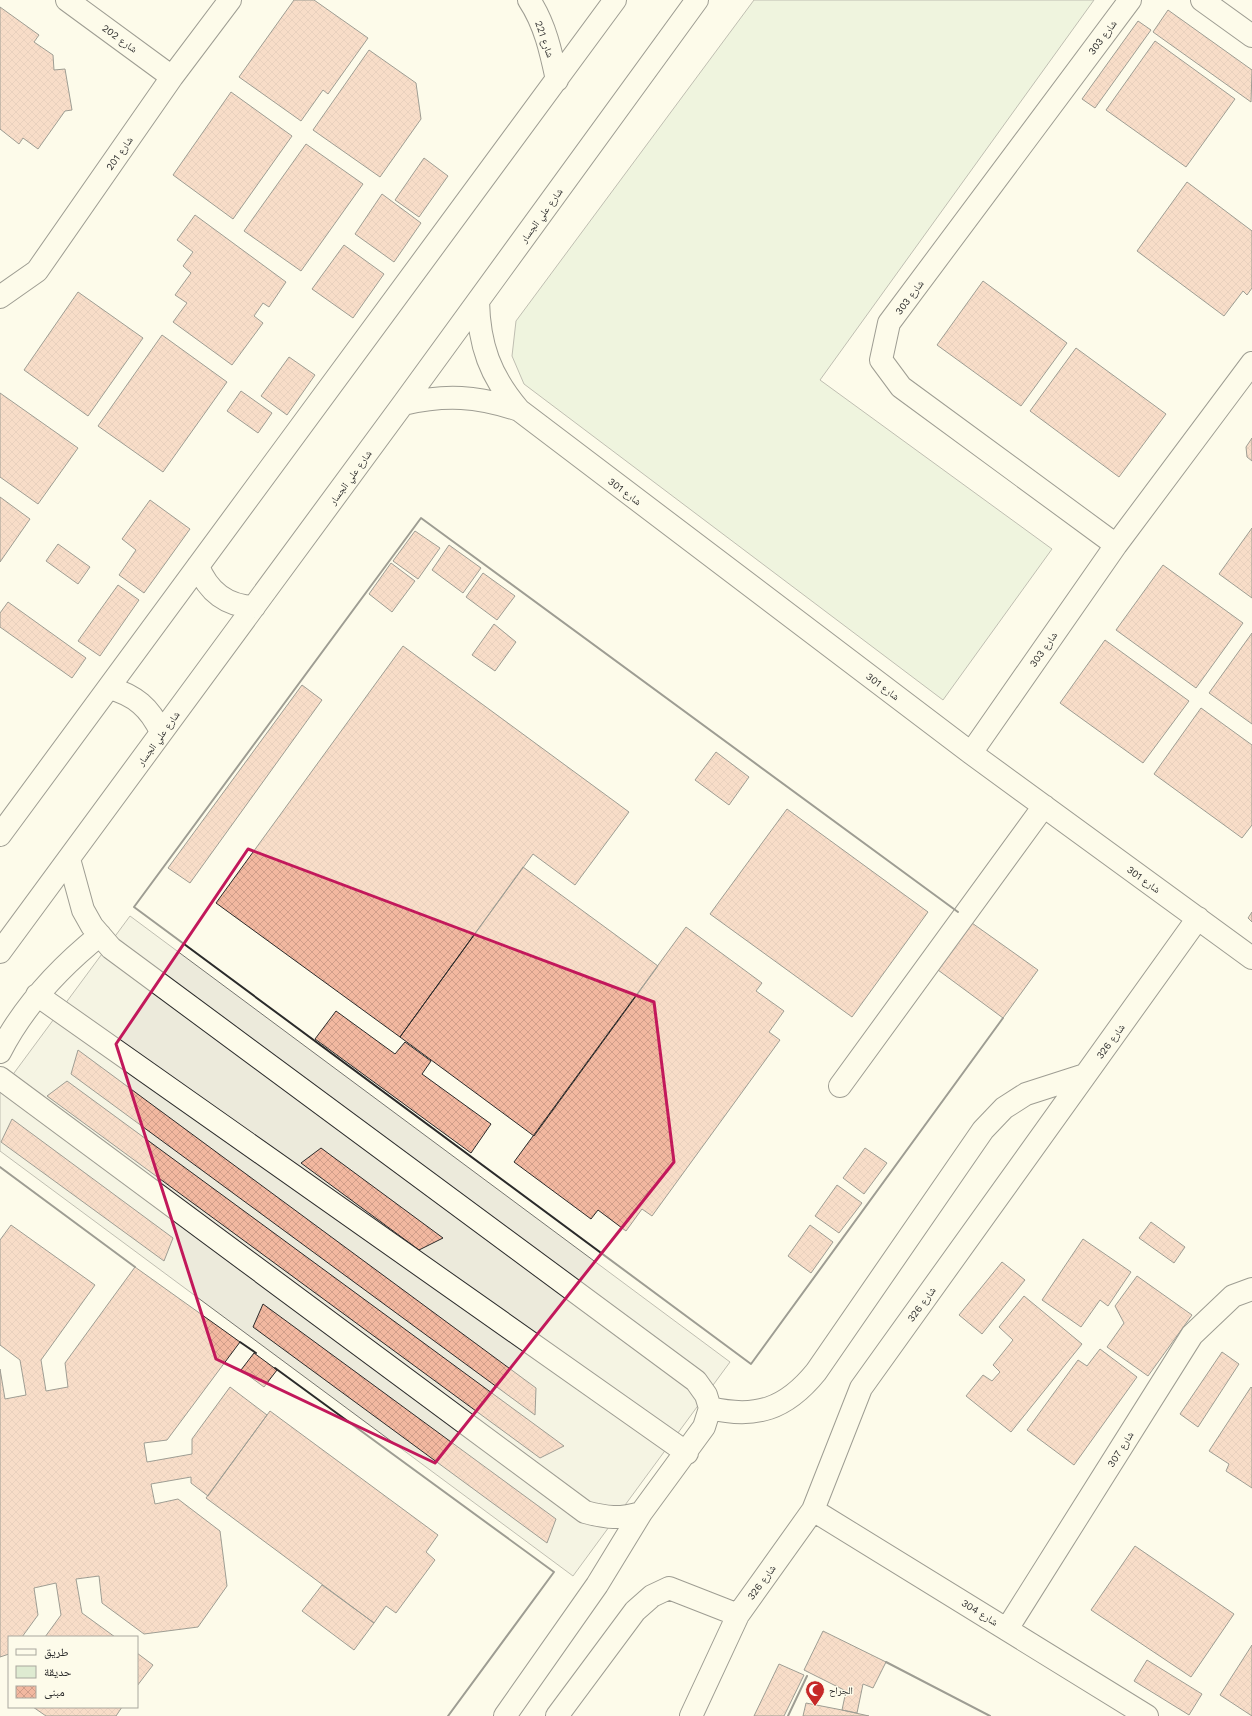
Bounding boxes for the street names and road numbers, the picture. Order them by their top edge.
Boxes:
street label: شارع 303 [1086,18,1120,57]
street label: شارع 221 [532,19,556,60]
street label: شارع 202 [100,22,140,56]
street label: شارع 201 [104,134,136,173]
street label: شارع علي الجسار [517,186,567,247]
street label: شارع 303 [893,278,927,317]
street label: شارع علي الجسار [326,448,376,509]
street label: شارع 301 [605,475,644,508]
street label: شارع 303 [1027,629,1060,669]
street label: شارع 301 [863,670,902,703]
street label: شارع علي الجسار [134,709,184,770]
street label: شارع 301 [1124,864,1163,896]
street label: شارع 326 [1094,1021,1128,1061]
street label: شارع 326 [905,1284,939,1324]
street label: شارع 307 [1105,1429,1137,1470]
street label: شارع 326 [745,1562,779,1602]
street label: شارع 304 [959,1597,1000,1629]

